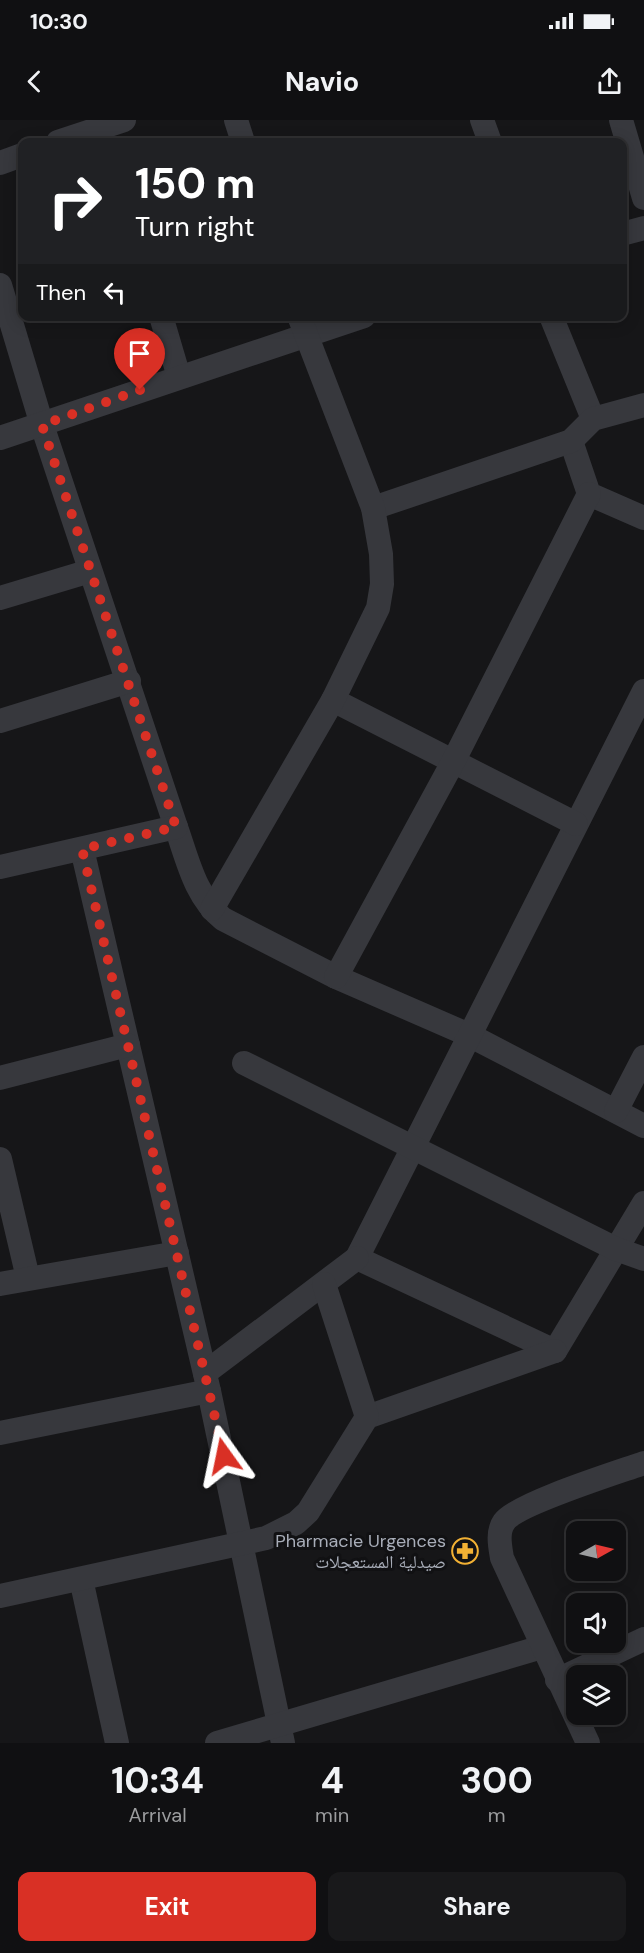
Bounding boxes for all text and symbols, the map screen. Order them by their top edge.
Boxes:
text: 10:30 [30,7,88,36]
text: Navio [285,64,359,99]
icon: back [18,65,51,98]
icon: share [593,65,626,98]
text: 150 m [135,156,255,211]
icon: right [36,162,114,240]
text: Turn right [135,209,255,244]
icon: left [98,276,131,309]
text: Then [36,278,86,307]
pin [114,328,165,390]
icon: arrive [123,337,156,370]
position arrow [192,1424,256,1488]
north arrow [566,1521,626,1581]
map controls [566,1521,626,1725]
place label: Pharmacie Urgences صيدلية المستعجلات [275,1529,446,1574]
pharmacy icon: Pharmacie Urgences صيدلية المستعجلات [450,1536,480,1566]
button: sound [566,1593,626,1653]
button: layers [566,1665,626,1725]
text: 10:34 [111,1757,204,1804]
text: 4 [320,1757,344,1804]
text: 300 [460,1757,533,1804]
text: Arrival [128,1802,187,1828]
text: min [315,1802,349,1828]
text: m [488,1802,505,1828]
button: Exit [18,1872,316,1941]
button: Share [328,1872,626,1941]

